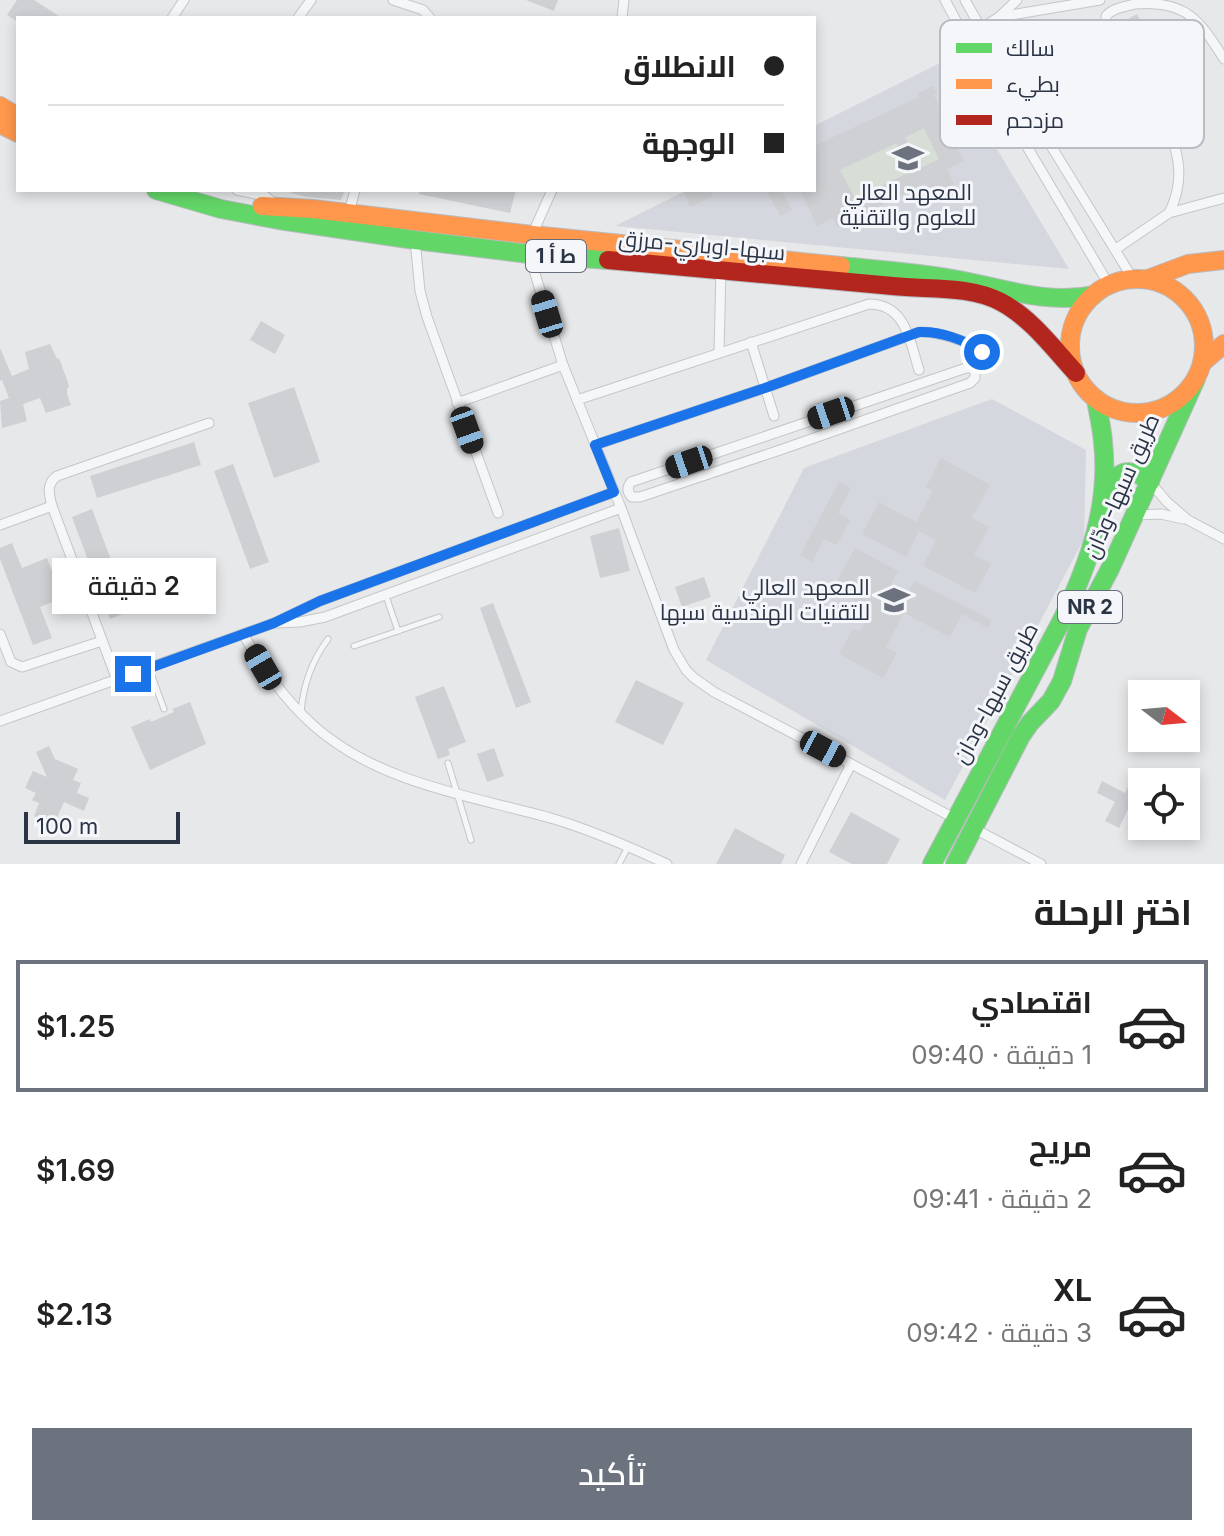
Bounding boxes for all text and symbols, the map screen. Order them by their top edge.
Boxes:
legend [940,20,1204,148]
text: سالك [1006,35,1055,61]
text: الانطلاق [623,48,736,84]
text: بطيء [1006,71,1060,101]
text: مزدحم [1006,107,1064,136]
text: الوجهة [642,125,736,161]
school or university icon: المعهد العالي للعلوم والتقنية [891,141,925,175]
place label: المعهد العالي للعلوم والتقنية [840,179,976,233]
street label: سبها-اوباري-مرزق [617,225,786,269]
road number: ط أ 1 [526,240,586,272]
car [529,288,565,340]
route start [964,334,1000,370]
car [804,394,858,432]
car [448,403,486,457]
street label: طريق سبها-ودّان [1078,410,1165,563]
car [662,443,716,481]
callout: 2 دقيقة [51,558,215,614]
text: 2 دقيقة [88,570,180,601]
place label: المعهد العالي للتقنيات الهندسية سبها [660,574,870,626]
school or university icon: المعهد العالي للتقنيات الهندسية سبها [877,583,911,617]
road number: NR 2 [1058,591,1122,623]
street label: طريق سبها-ودان [947,618,1044,768]
car [241,640,285,694]
route end [115,656,151,692]
north arrow [1128,680,1200,752]
map controls [1128,680,1200,840]
car [796,727,850,771]
button: locate [1128,768,1200,840]
scale bar [24,808,180,844]
text: 100 m [36,813,98,839]
text: اختر الرحلة [1034,890,1192,934]
text: اقتصادي [971,984,1092,1020]
icon: car [1116,990,1188,1062]
text: $1.25 [36,1008,115,1044]
text: 1 دقيقة · 09:40 [911,1039,1092,1070]
text: مريح [1029,1128,1092,1164]
icon: car [1116,1134,1188,1206]
text: $1.69 [36,1152,115,1188]
text: 2 دقيقة · 09:41 [912,1183,1092,1214]
text: XL [1053,1272,1092,1308]
icon: car [1116,1278,1188,1350]
text: $2.13 [36,1296,113,1332]
text: 3 دقيقة · 09:42 [906,1317,1092,1348]
button: تأكيد [32,1428,1192,1520]

